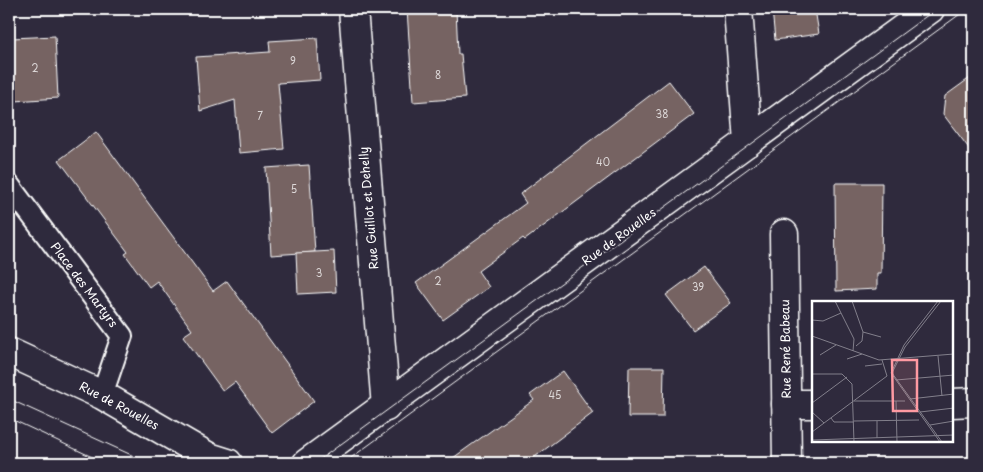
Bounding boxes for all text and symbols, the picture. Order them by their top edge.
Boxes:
house number: 9 [290,53,296,68]
house number: 2 [31,60,39,75]
house number: 8 [435,67,441,82]
house number: 38 [656,106,668,121]
house number: 7 [257,108,263,123]
street label: Rue Guillot et Dehelly [354,146,382,270]
house number: 40 [596,154,610,169]
house number: 5 [291,181,297,196]
street label: Rue de Rouelles [578,203,660,269]
street label: Place des Martyrs [47,238,123,331]
house number: 3 [316,265,322,280]
house number: 2 [434,273,442,288]
house number: 39 [692,279,704,294]
street label: Rue René Babeau [775,299,795,399]
inset map [812,301,953,442]
street label: Rue de Rouelles [76,377,163,434]
house number: 45 [549,387,561,402]

